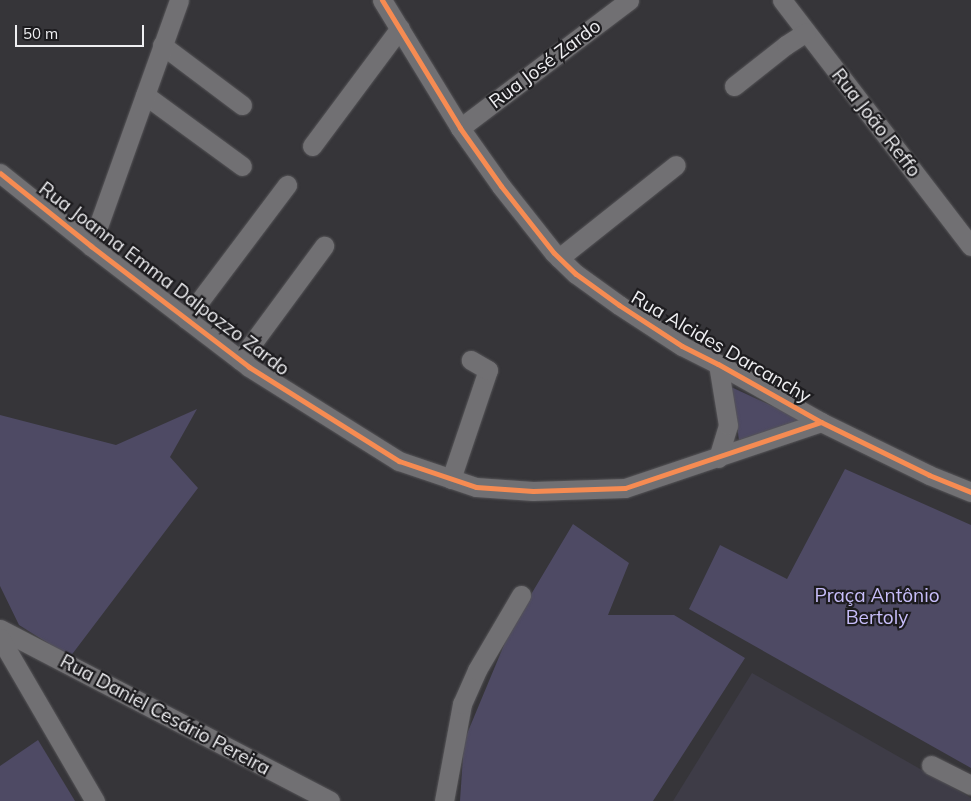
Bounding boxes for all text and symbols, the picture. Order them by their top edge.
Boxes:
scale bar [18,15,146,47]
street label: Rua José Zardo [485,15,605,113]
text: 50 m [23,24,58,43]
street label: Rua João Reffo [827,64,925,182]
street label: Rua Joanna Emma Dalpozzo Zardo [34,177,294,381]
street label: Rua Alcides Darcanchy [627,286,815,408]
park label: Praça Antônio Bertoly [814,585,940,629]
street label: Rua Daniel Cesário Pereira [56,650,274,780]

